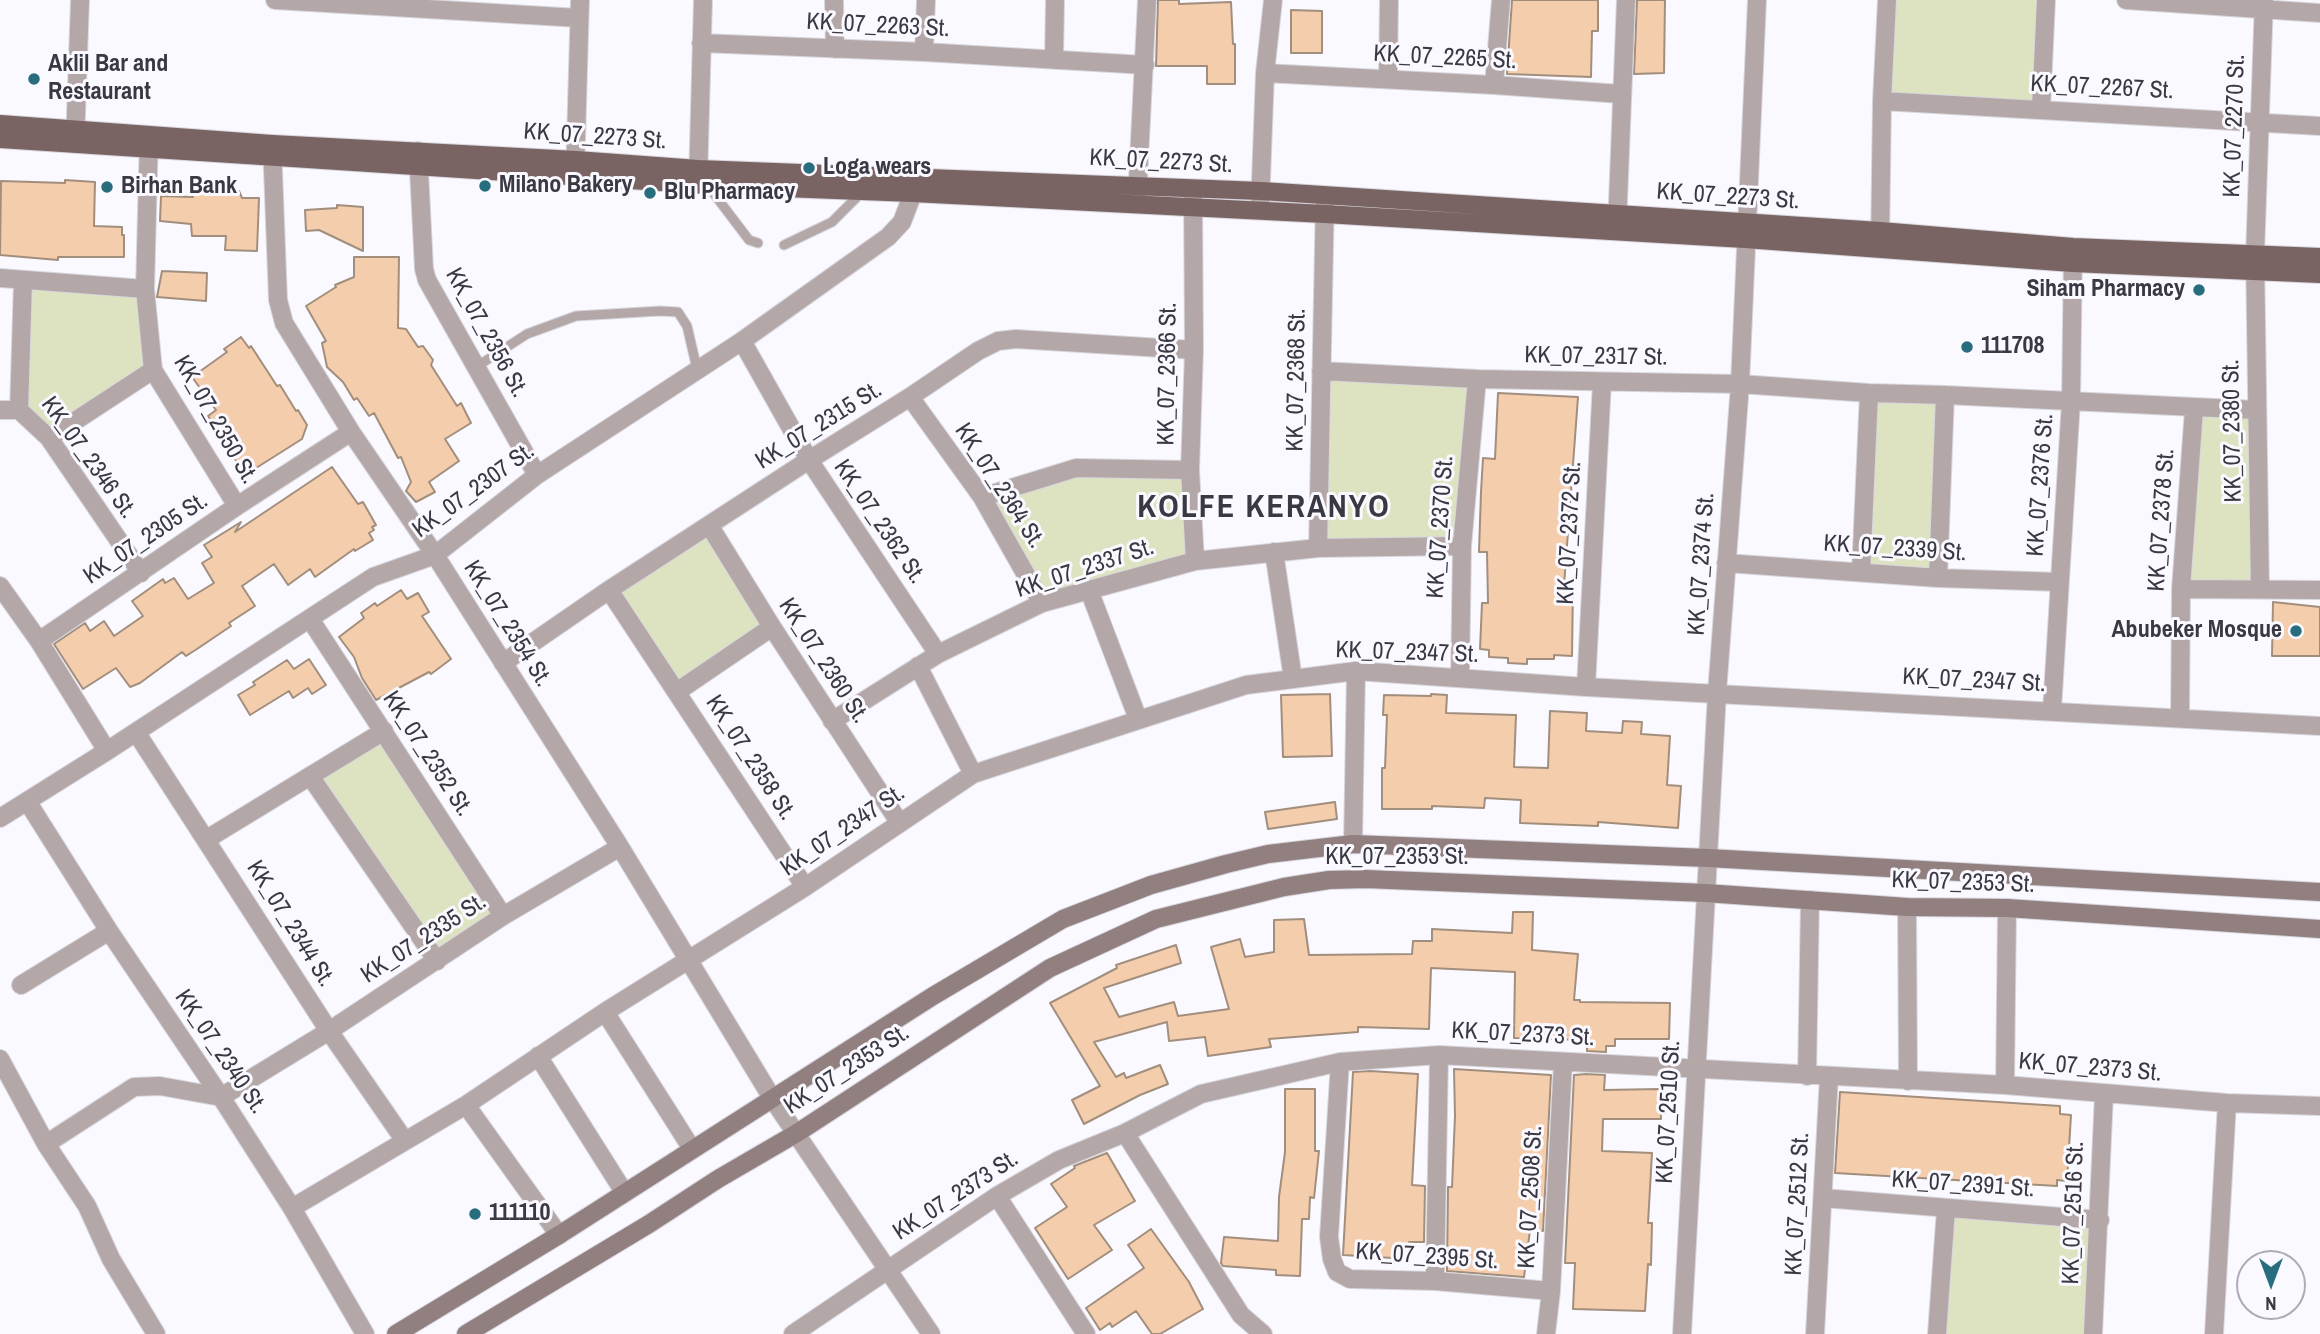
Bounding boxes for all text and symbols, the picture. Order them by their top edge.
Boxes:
street label: KK_07_2263 St. [806,8,950,44]
street label: KK_07_2265 St. [1373,40,1517,76]
place label: Aklil Bar and Restaurant [48,51,168,107]
street label: KK_07_2270 St. [2218,54,2252,198]
street label: KK_07_2267 St. [2030,70,2174,106]
marker: Aklil Bar and Restaurant [26,71,42,87]
street label: KK_07_2273 St. [522,118,668,156]
street label: KK_07_2273 St. [1089,144,1233,180]
place label: Loga wears [823,154,931,182]
marker: Loga wears [801,160,817,176]
place label: Milano Bakery [499,172,632,200]
place label: Birhan Bank [121,173,237,201]
marker: Milano Bakery [477,178,493,194]
street label: KK_07_2273 St. [1655,178,1801,216]
marker: Birhan Bank [99,179,115,195]
place label: Blu Pharmacy [664,179,795,207]
marker: Blu Pharmacy [642,185,658,201]
street label: KK_07_2356 St. [439,263,533,403]
place label: Siham Pharmacy [2026,276,2185,304]
marker: Siham Pharmacy [2191,282,2207,298]
street label: KK_07_2366 St. [1152,302,1184,446]
street label: KK_07_2368 St. [1281,308,1313,452]
place label: 111708 [1981,333,2045,361]
marker: 111708 [1959,339,1975,355]
street label: KK_07_2317 St. [1524,341,1668,373]
street label: KK_07_2350 St. [167,351,263,489]
street label: KK_07_2380 St. [2217,359,2249,503]
street label: KK_07_2315 St. [751,376,887,476]
street label: KK_07_2346 St. [34,392,142,524]
street label: KK_07_2376 St. [2022,412,2060,558]
street label: KK_07_2364 St. [948,418,1050,554]
street label: KK_07_2307 St. [408,437,540,545]
street label: KK_07_2378 St. [2143,447,2181,593]
street label: KK_07_2370 St. [1422,454,1460,600]
street label: KK_07_2362 St. [827,455,931,589]
street label: KK_07_2372 St. [1552,461,1588,605]
street label: KK_07_2305 St. [79,487,213,591]
district label: KOLFE KERANYO [1139,489,1389,527]
street label: KK_07_2374 St. [1683,491,1721,637]
street label: KK_07_2339 St. [1822,530,1968,568]
street label: KK_07_2337 St. [1012,533,1158,605]
street label: KK_07_2354 St. [457,556,557,692]
street label: KK_07_2360 St. [772,593,874,729]
place label: Abubeker Mosque [2111,617,2282,645]
marker: Abubeker Mosque [2288,623,2304,639]
street label: KK_07_2347 St. [1335,636,1479,670]
street label: KK_07_2347 St. [1902,663,2046,699]
street label: KK_07_2352 St. [376,686,478,822]
street label: KK_07_2358 St. [699,690,801,826]
street label: KK_07_2347 St. [776,779,910,883]
street label: KK_07_2353 St. [1325,844,1469,872]
street label: KK_07_2344 St. [240,856,340,992]
street label: KK_07_2353 St. [1891,866,2035,900]
street label: KK_07_2335 St. [356,888,492,990]
street label: KK_07_2340 St. [168,985,272,1119]
street label: KK_07_2373 St. [1451,1017,1595,1053]
street label: KK_07_2353 St. [779,1019,915,1121]
street label: KK_07_2510 St. [1651,1040,1687,1184]
street label: KK_07_2373 St. [2017,1047,2163,1089]
street label: KK_07_2508 St. [1513,1125,1549,1269]
street label: KK_07_2512 St. [1780,1132,1816,1276]
street label: KK_07_2516 St. [2057,1141,2091,1285]
street label: KK_07_2373 St. [888,1145,1024,1247]
street label: KK_07_2391 St. [1890,1166,2036,1204]
place label: 111110 [489,1200,550,1228]
marker: 111110 [467,1206,483,1222]
street label: KK_07_2395 St. [1354,1238,1500,1276]
north arrow [2236,1250,2306,1320]
text: N [2265,1291,2277,1317]

